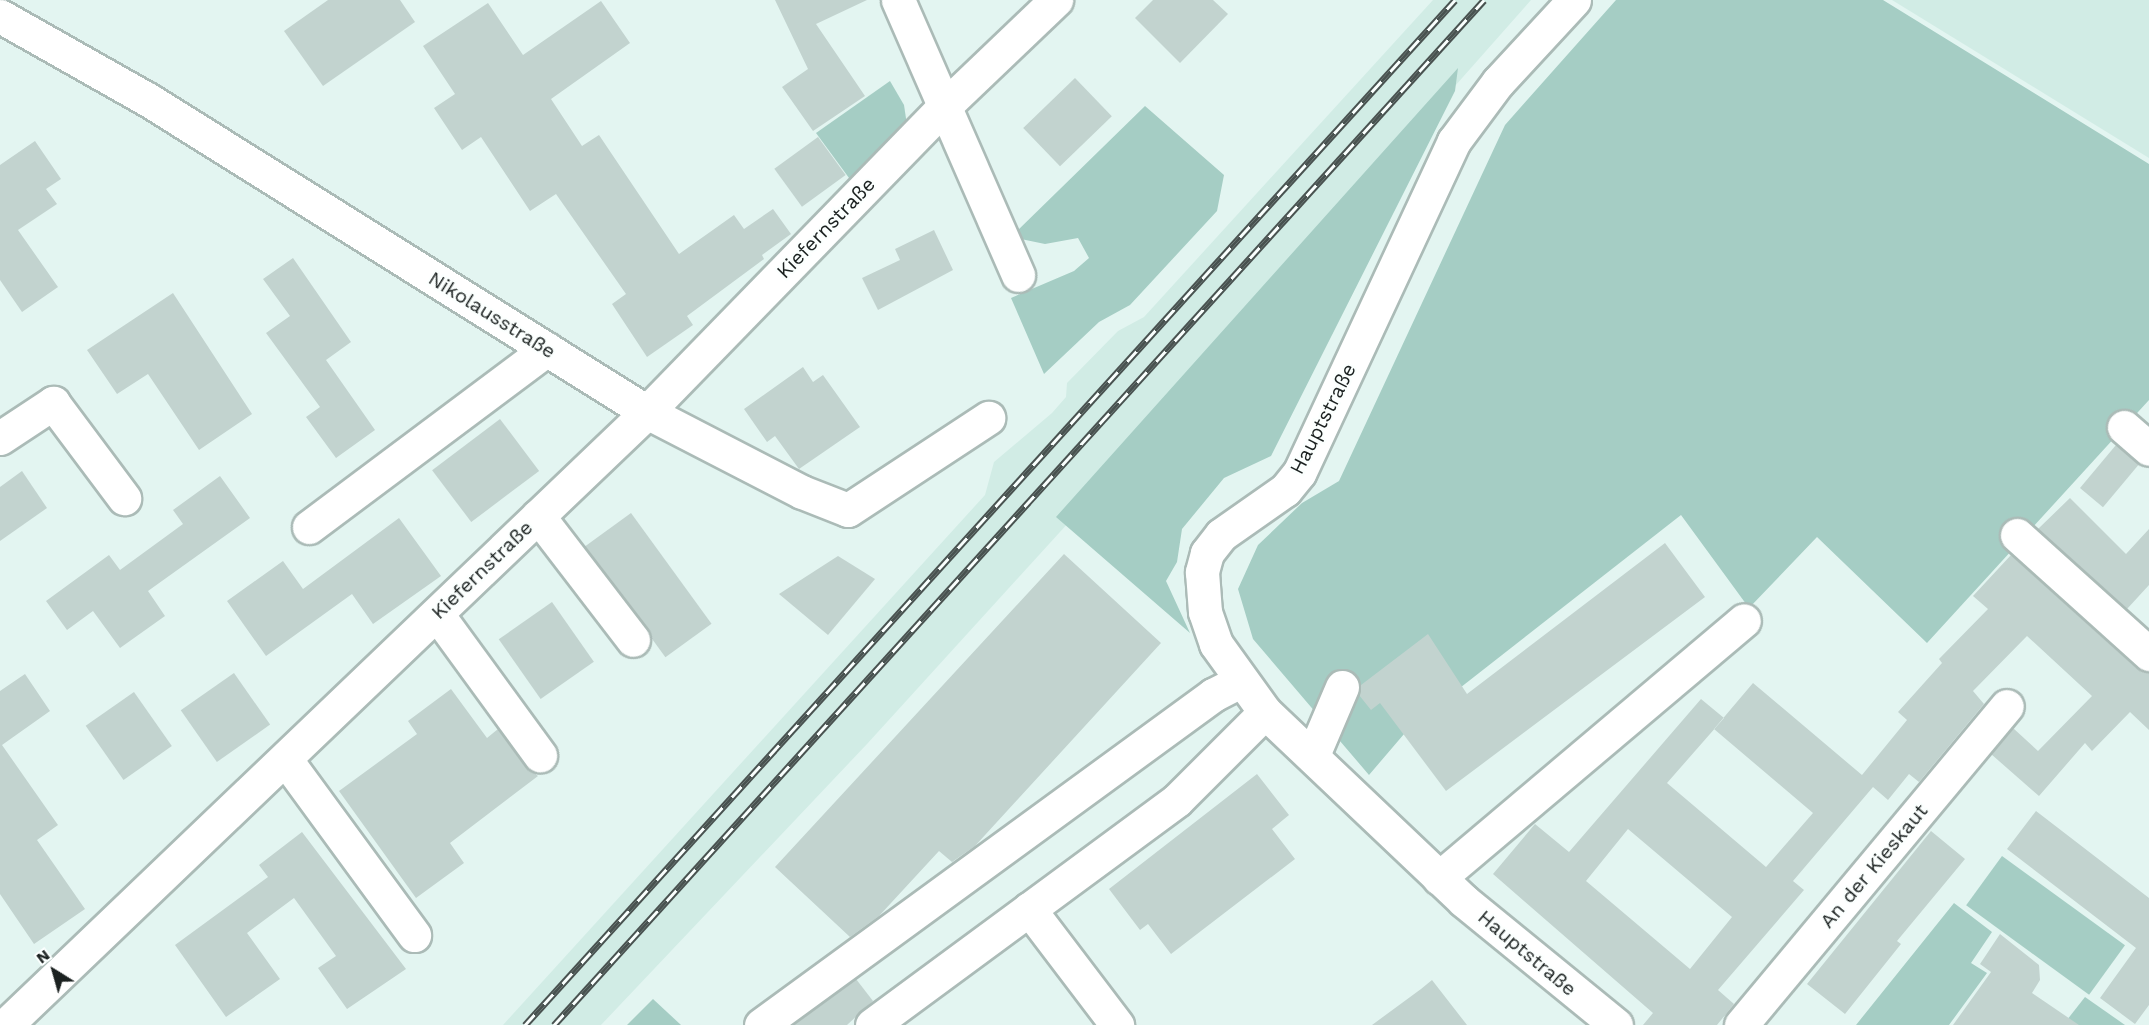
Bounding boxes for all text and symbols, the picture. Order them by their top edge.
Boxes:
street label: Kiefernstraße [772,172,880,284]
street label: Nikolausstraße [424,266,560,364]
street label: Hauptstraße [1285,360,1361,478]
street label: Kiefernstraße [426,516,538,624]
street label: An der Kieskaut [1815,799,1933,933]
street label: Hauptstraße [1473,905,1581,1001]
north arrow [24,941,84,1001]
text: N [32,945,53,967]

